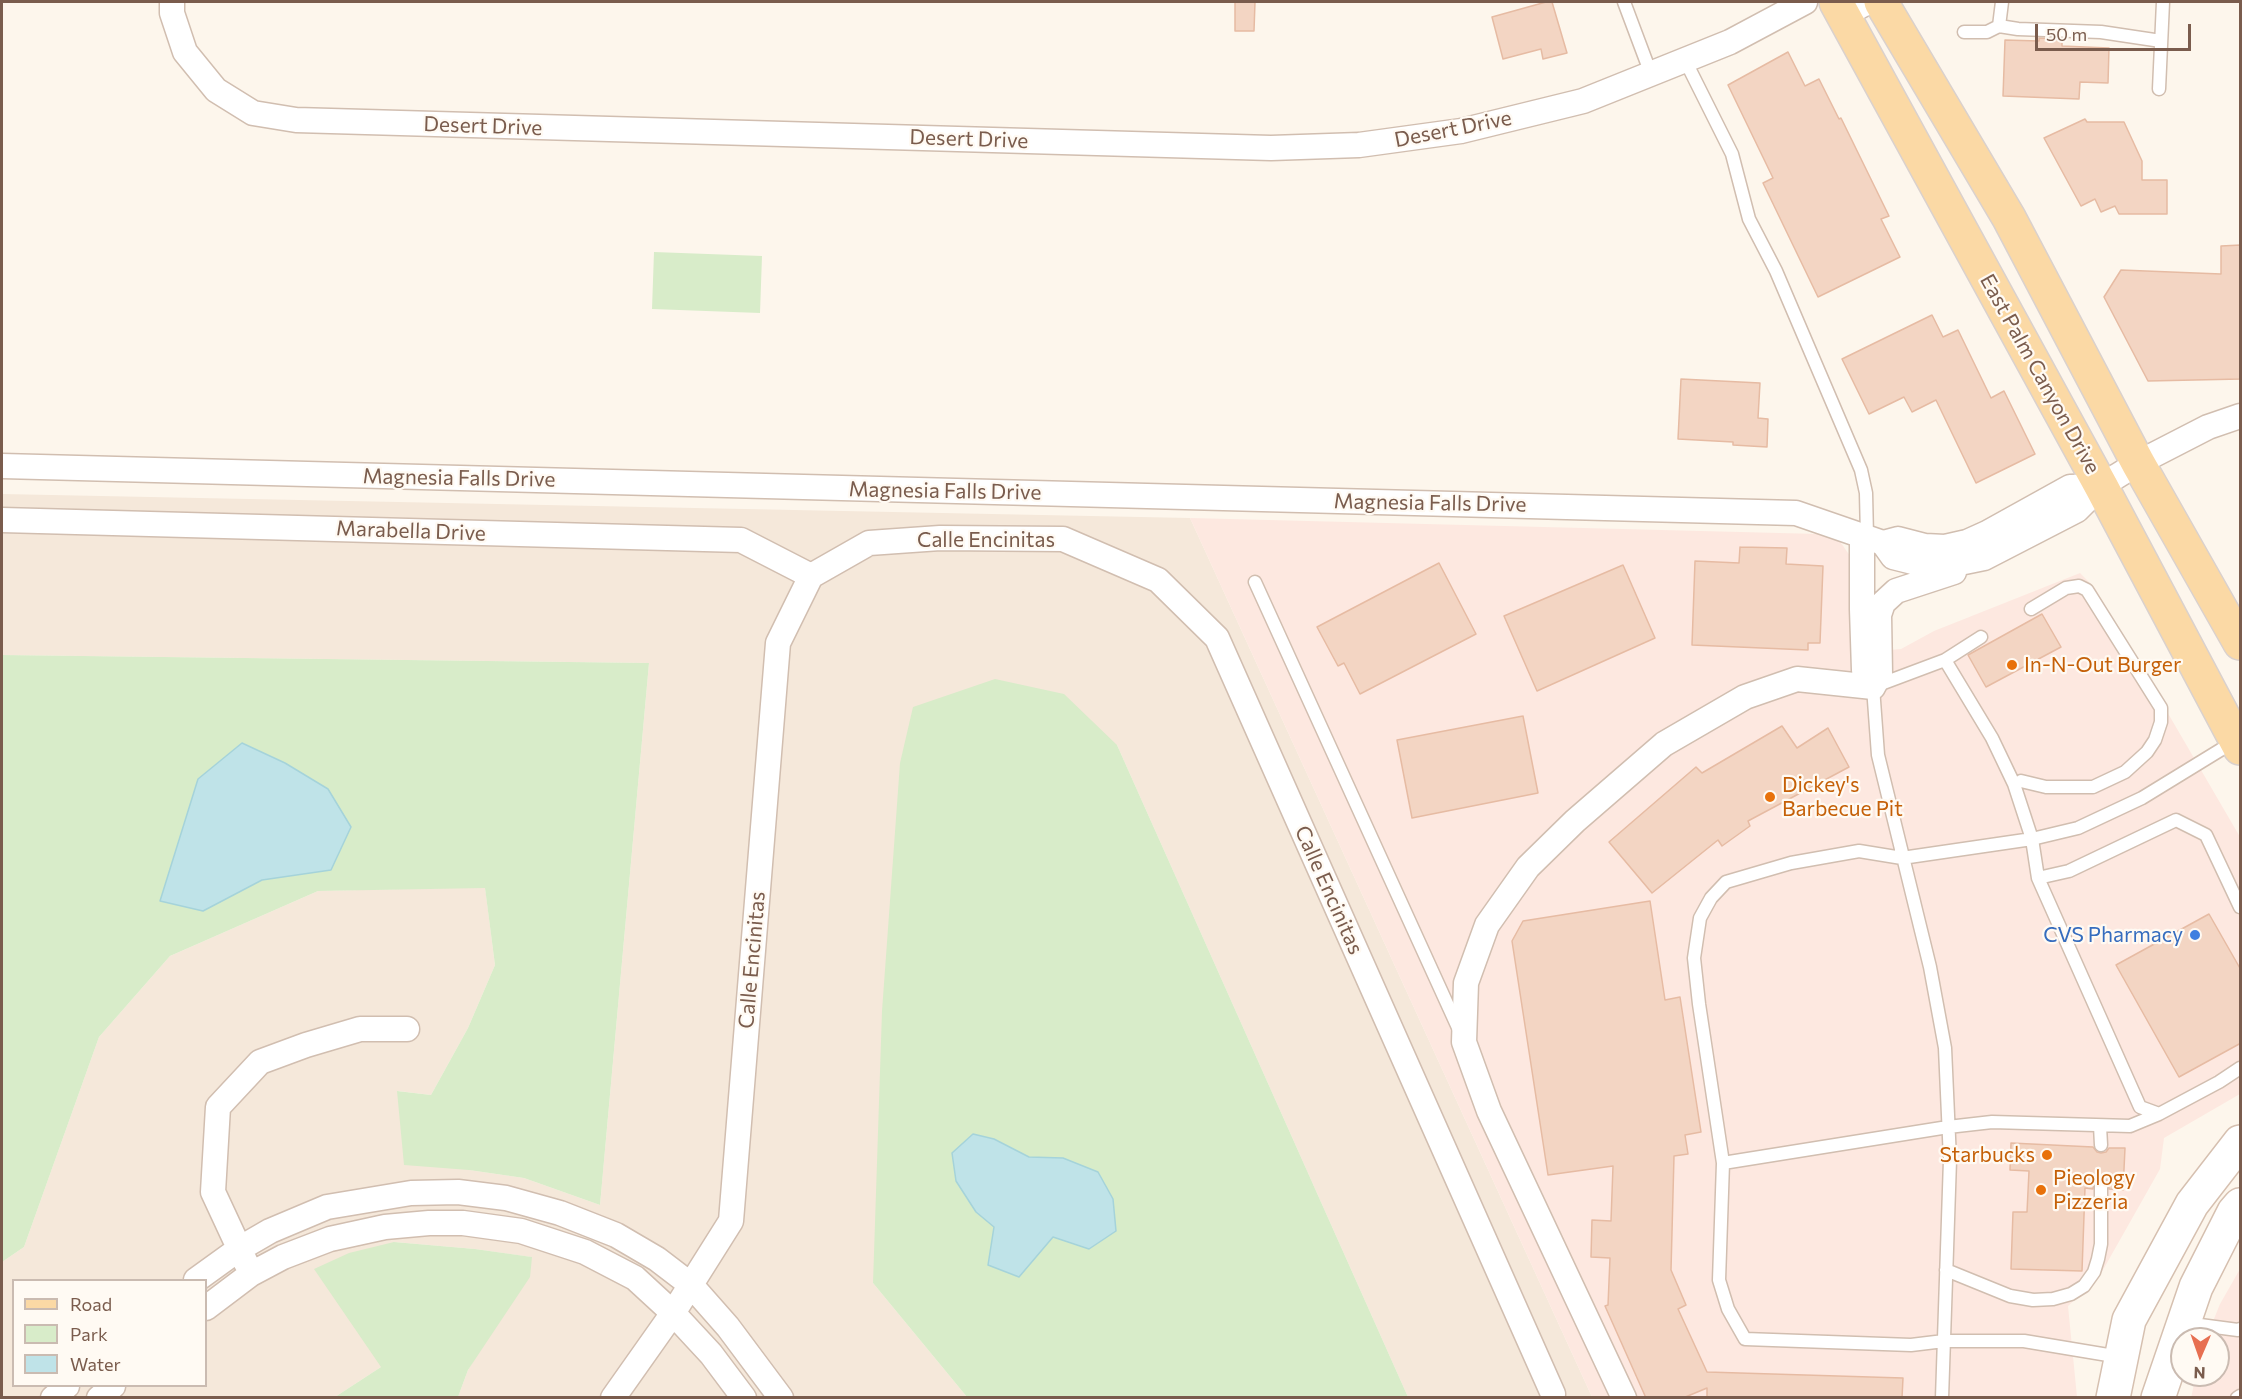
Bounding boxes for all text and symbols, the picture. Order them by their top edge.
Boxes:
scale bar [2038,12,2194,50]
text: 50 m [2046,23,2087,45]
street label: Desert Drive [1392,105,1514,153]
street label: Desert Drive [423,111,543,141]
street label: Desert Drive [909,124,1029,154]
street label: East Palm Canyon Drive [1975,270,2105,478]
street label: Magnesia Falls Drive [362,464,556,492]
street label: Magnesia Falls Drive [848,477,1042,505]
street label: Magnesia Falls Drive [1333,489,1527,517]
street label: Marabella Drive [336,516,486,546]
street label: Calle Encinitas [917,527,1055,553]
place label: In-N-Out Burger [2024,652,2181,678]
marker: In-N-Out Burger [2005,658,2019,672]
place label: Dickey's Barbecue Pit [1782,772,1903,822]
marker: Dickey's Barbecue Pit [1763,790,1777,804]
street label: Calle Encinitas [1289,822,1369,958]
street label: Calle Encinitas [733,890,771,1030]
place label: CVS Pharmacy [2043,922,2183,948]
marker: CVS Pharmacy [2188,928,2202,942]
place label: Starbucks [1939,1142,2035,1168]
marker: Starbucks [2040,1148,2054,1162]
place label: Pieology Pizzeria [2053,1165,2135,1215]
marker: Pieology Pizzeria [2034,1183,2048,1197]
legend [12,1279,207,1387]
text: Road [70,1293,112,1315]
text: Park [70,1323,108,1345]
north arrow [2170,1327,2230,1387]
text: Water [70,1353,121,1375]
text: N [2193,1364,2206,1383]

